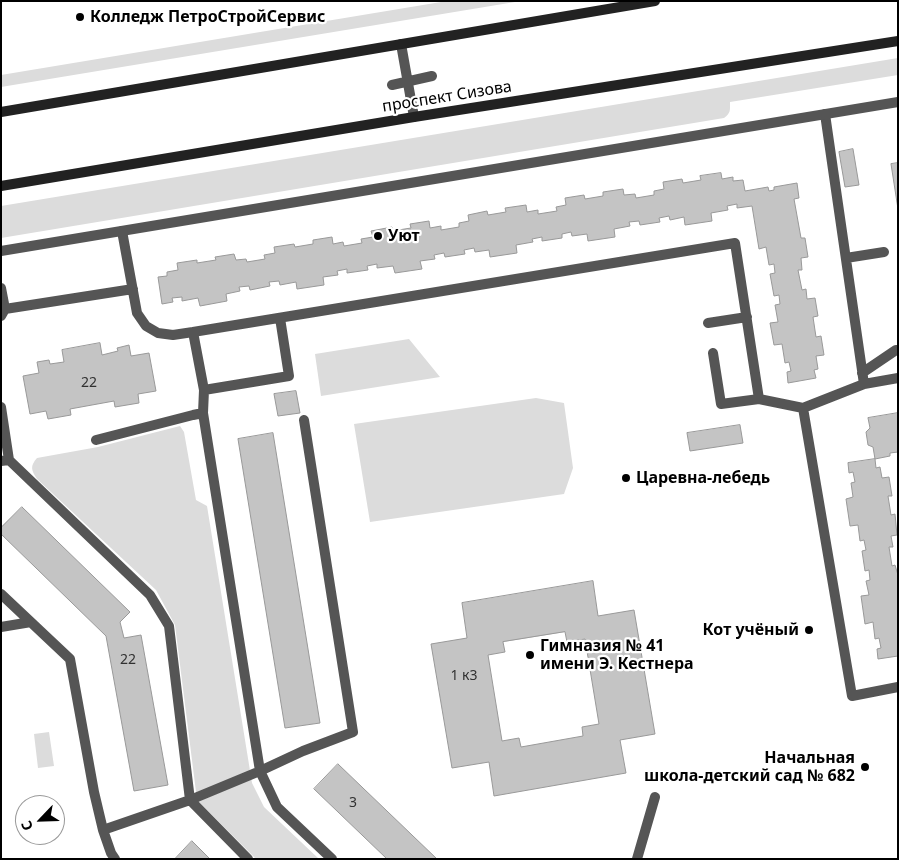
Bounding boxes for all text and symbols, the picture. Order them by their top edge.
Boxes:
place label: Колледж ПетроСтройСервис [90,7,325,27]
marker: Колледж ПетроСтройСервис [74,11,86,23]
street label: проспект Сизова [381,77,513,117]
place label: Уют [388,226,420,246]
marker: Уют [372,230,384,242]
house number: 22 [81,375,97,391]
place label: Царевна-лебедь [636,468,770,488]
marker: Царевна-лебедь [620,472,632,484]
place label: Кот учёный [703,620,799,640]
marker: Кот учёный [803,624,815,636]
place label: Гимназия № 41 имени Э. Кестнера [540,636,694,674]
marker: Гимназия № 41 имени Э. Кестнера [524,649,536,661]
house number: 22 [120,652,136,668]
house number: 1 к3 [450,668,478,684]
place label: Начальная школа-детский сад № 682 [644,748,855,786]
marker: Начальная школа-детский сад № 682 [859,761,871,773]
north arrow [15,795,65,845]
house number: 3 [349,795,357,811]
text: С [16,818,37,834]

